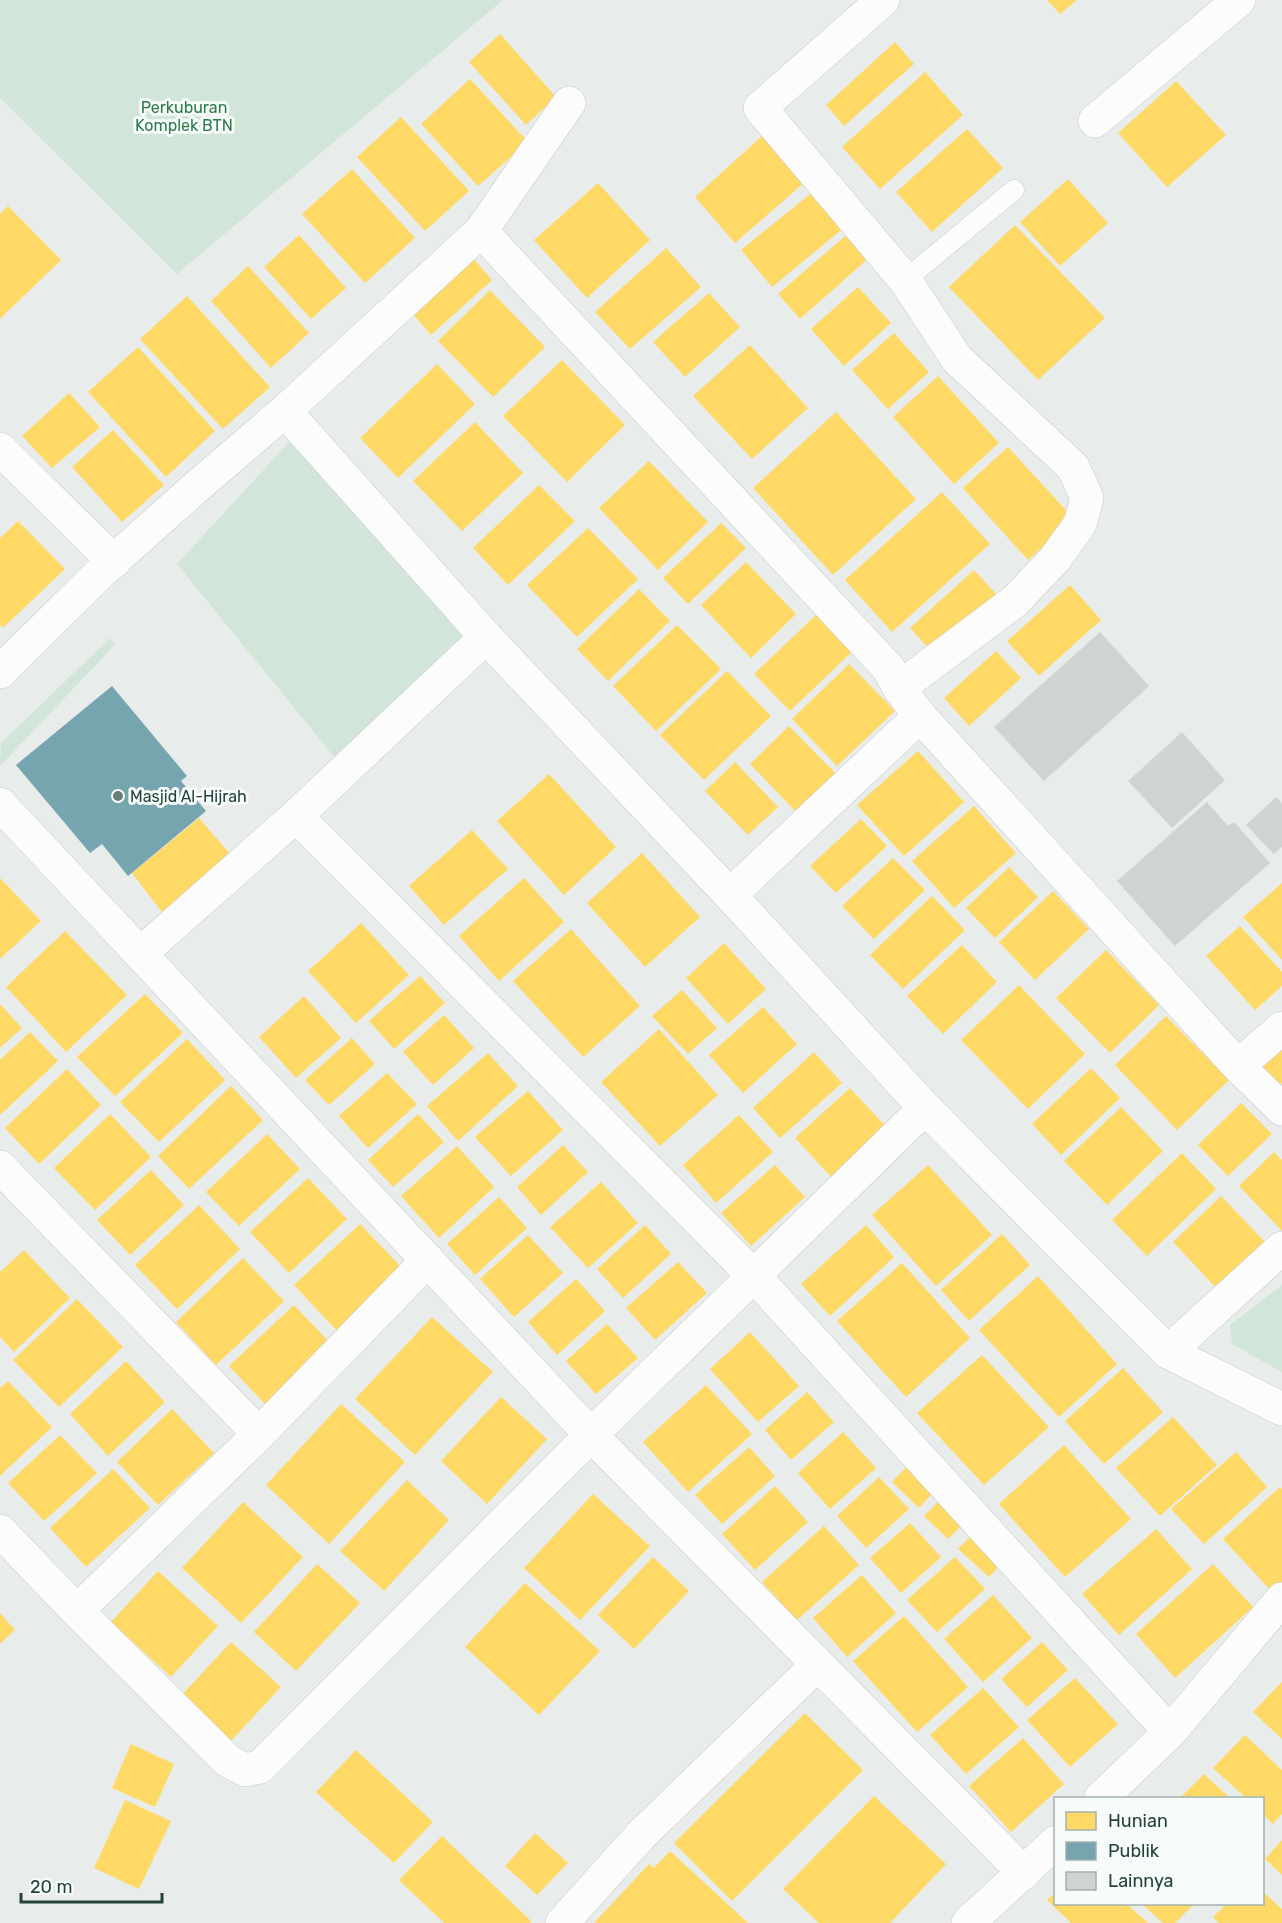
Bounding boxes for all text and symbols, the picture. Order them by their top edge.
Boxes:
park label: Perkuburan Komplek BTN [135,98,233,135]
place label: Masjid Al-Hijrah [130,787,247,806]
marker: Masjid Al-Hijrah [111,789,125,803]
legend [1054,1797,1264,1905]
text: Hunian [1108,1810,1168,1832]
text: Publik [1108,1840,1160,1862]
scale bar [21,1866,162,1904]
text: Lainnya [1108,1870,1173,1892]
text: 20 m [30,1876,72,1898]

